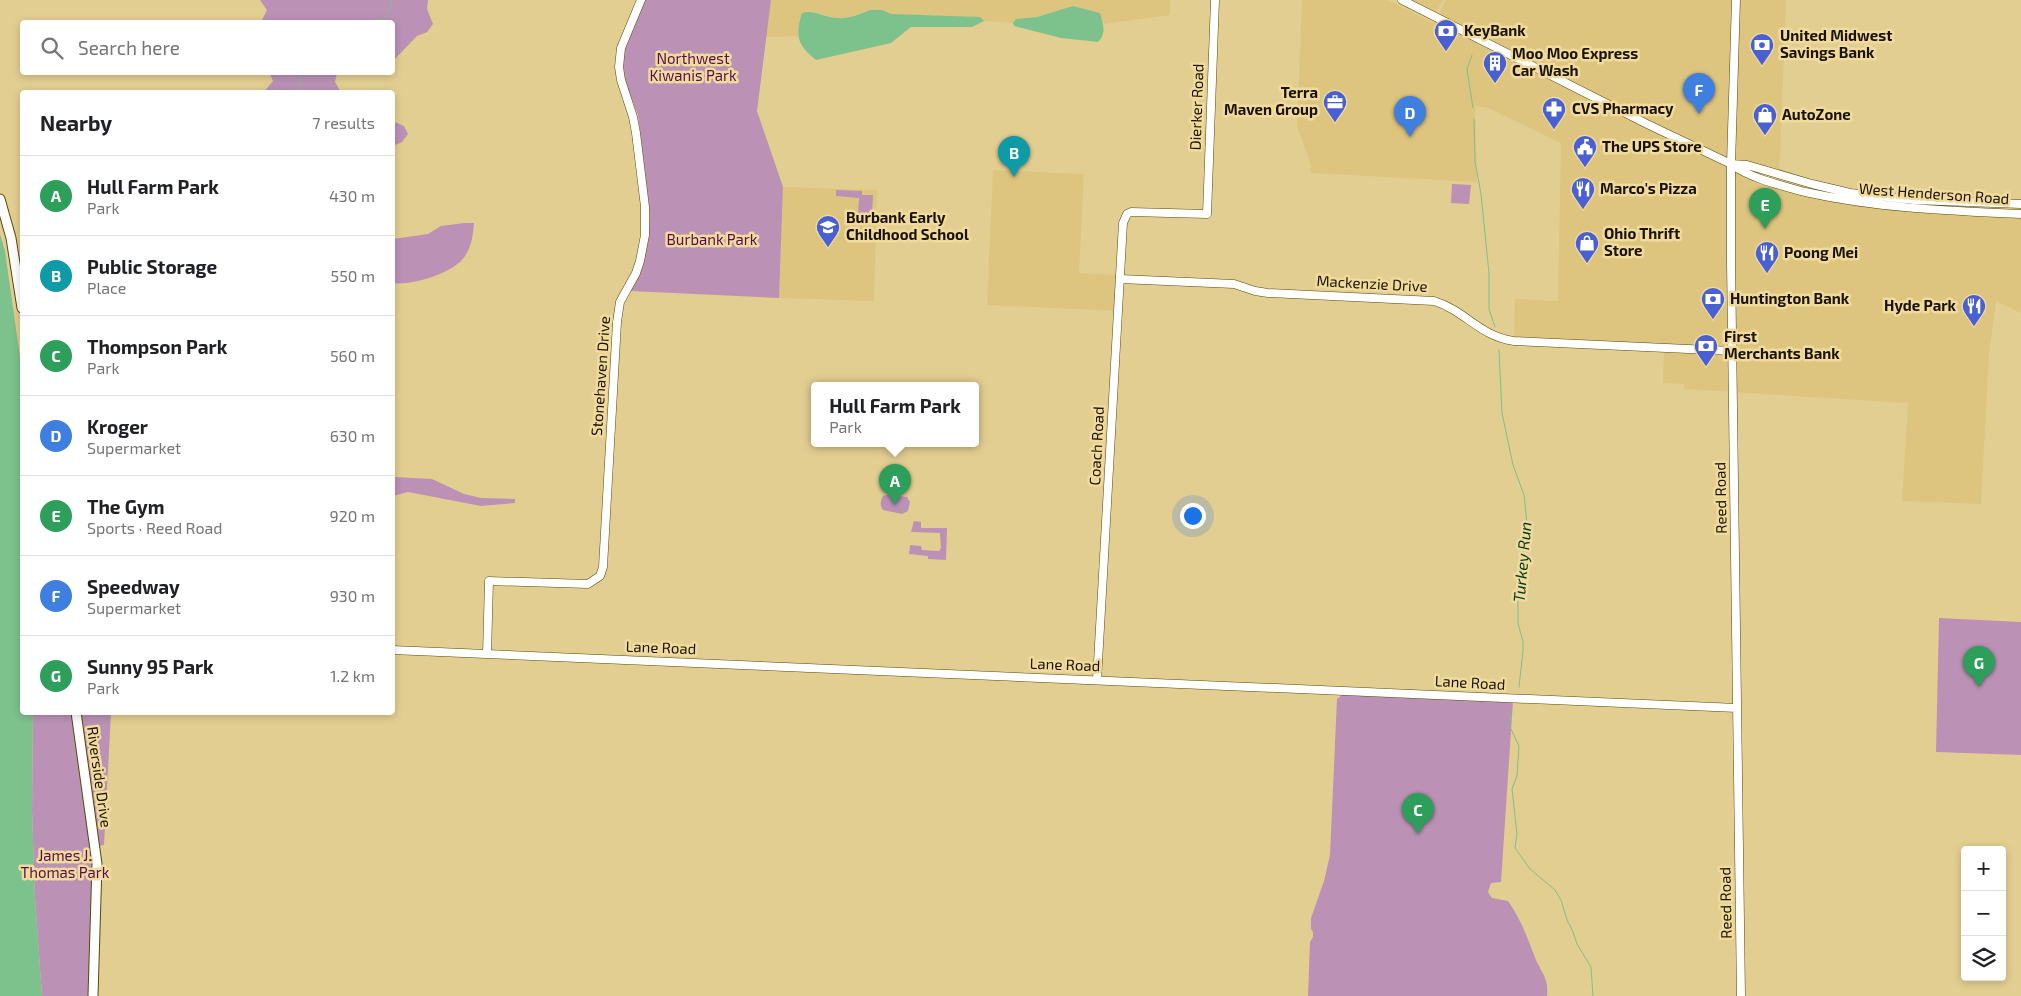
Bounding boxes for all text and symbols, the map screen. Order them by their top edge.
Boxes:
bank icon: KeyBank [1433,18,1459,52]
search box [20,20,395,75]
place label: KeyBank [1464,21,1526,40]
place label: United Midwest Savings Bank [1780,26,1892,61]
bank icon: United Midwest Savings Bank [1749,32,1775,66]
icon: search [38,34,66,62]
text: Search here [78,36,180,59]
place label: Moo Moo Express Car Wash [1512,44,1638,79]
park label: Northwest Kiwanis Park [649,49,737,84]
building icon: Moo Moo Express Car Wash [1482,50,1508,84]
street label: Dierker Road [1185,63,1207,151]
pin: F [1683,73,1715,114]
place label: Terra Maven Group [1224,83,1318,118]
office icon: Terra Maven Group [1322,89,1348,123]
pin: D [1394,96,1426,137]
pharmacy icon: CVS Pharmacy [1541,96,1567,130]
place label: CVS Pharmacy [1572,99,1674,118]
shop icon: AutoZone [1752,102,1778,136]
place label: AutoZone [1782,105,1851,123]
text: Nearby [40,110,112,135]
text: 7 results [312,113,375,132]
public building icon: The UPS Store [1572,134,1598,168]
pin: B [998,136,1030,177]
place label: The UPS Store [1602,137,1702,155]
text: Hull Farm Park [87,175,219,198]
restaurant icon: Marco's Pizza [1570,176,1596,210]
place label: Marco's Pizza [1600,179,1697,197]
street label: West Henderson Road [1858,179,2010,207]
text: A [51,186,61,205]
text: 430 m [329,186,375,205]
pin: E [1749,188,1781,229]
text: Park [87,198,120,217]
place label: Burbank Early Childhood School [846,208,969,243]
school or university icon: Burbank Early Childhood School [815,214,841,248]
place label: Ohio Thrift Store [1604,224,1680,259]
park label: Burbank Park [667,230,758,248]
shop icon: Ohio Thrift Store [1574,230,1600,264]
restaurant icon: Poong Mei [1754,240,1780,274]
place label: Poong Mei [1784,243,1858,261]
text: Public Storage [87,255,217,278]
text: B [51,266,61,285]
text: 550 m [331,266,375,285]
street label: Mackenzie Drive [1316,271,1428,295]
text: Place [87,278,126,297]
bank icon: Huntington Bank [1700,286,1726,320]
place label: Huntington Bank [1730,289,1850,307]
restaurant icon: Hyde Park [1961,293,1987,327]
place label: Hyde Park [1884,296,1957,315]
street label: Stonehaven Drive [587,316,613,436]
place label: First Merchants Bank [1724,327,1840,362]
bank icon: First Merchants Bank [1693,333,1719,367]
text: Thompson Park [87,335,227,358]
text: C [51,346,61,365]
text: 560 m [330,346,375,365]
text: Park [87,358,120,377]
popup [811,382,979,447]
text: Hull Farm Park [829,394,961,417]
street label: Coach Road [1085,406,1107,486]
text: Kroger [87,415,148,438]
text: Park [829,417,862,436]
text: D [51,426,61,445]
text: 630 m [330,426,375,445]
text: Supermarket [87,438,181,457]
street label: Reed Road [1710,462,1730,534]
pin: A [879,464,911,505]
text: The Gym [87,495,164,518]
your location [1180,503,1206,529]
text: E [51,506,61,525]
text: 920 m [330,506,375,525]
text: Sports · Reed Road [87,518,222,537]
water label: Turkey Run [1509,521,1535,603]
text: Speedway [87,575,180,598]
text: F [52,586,60,605]
text: 930 m [330,586,375,605]
text: Supermarket [87,598,181,617]
street label: Lane Road [625,637,697,657]
pin: G [1963,646,1995,687]
street label: Lane Road [1029,654,1101,674]
text: Sunny 95 Park [87,655,214,678]
text: G [51,666,61,685]
text: 1.2 km [330,666,375,685]
street label: Lane Road [1434,671,1506,693]
text: Park [87,678,120,697]
street label: Riverside Drive [84,725,116,829]
pin: C [1402,793,1434,834]
park label: James J. Thomas Park [21,846,110,881]
map controls [1961,846,2006,981]
button: + [1961,846,2006,891]
street label: Reed Road [1715,867,1735,939]
button: − [1961,891,2006,936]
button: layers [1961,936,2006,981]

